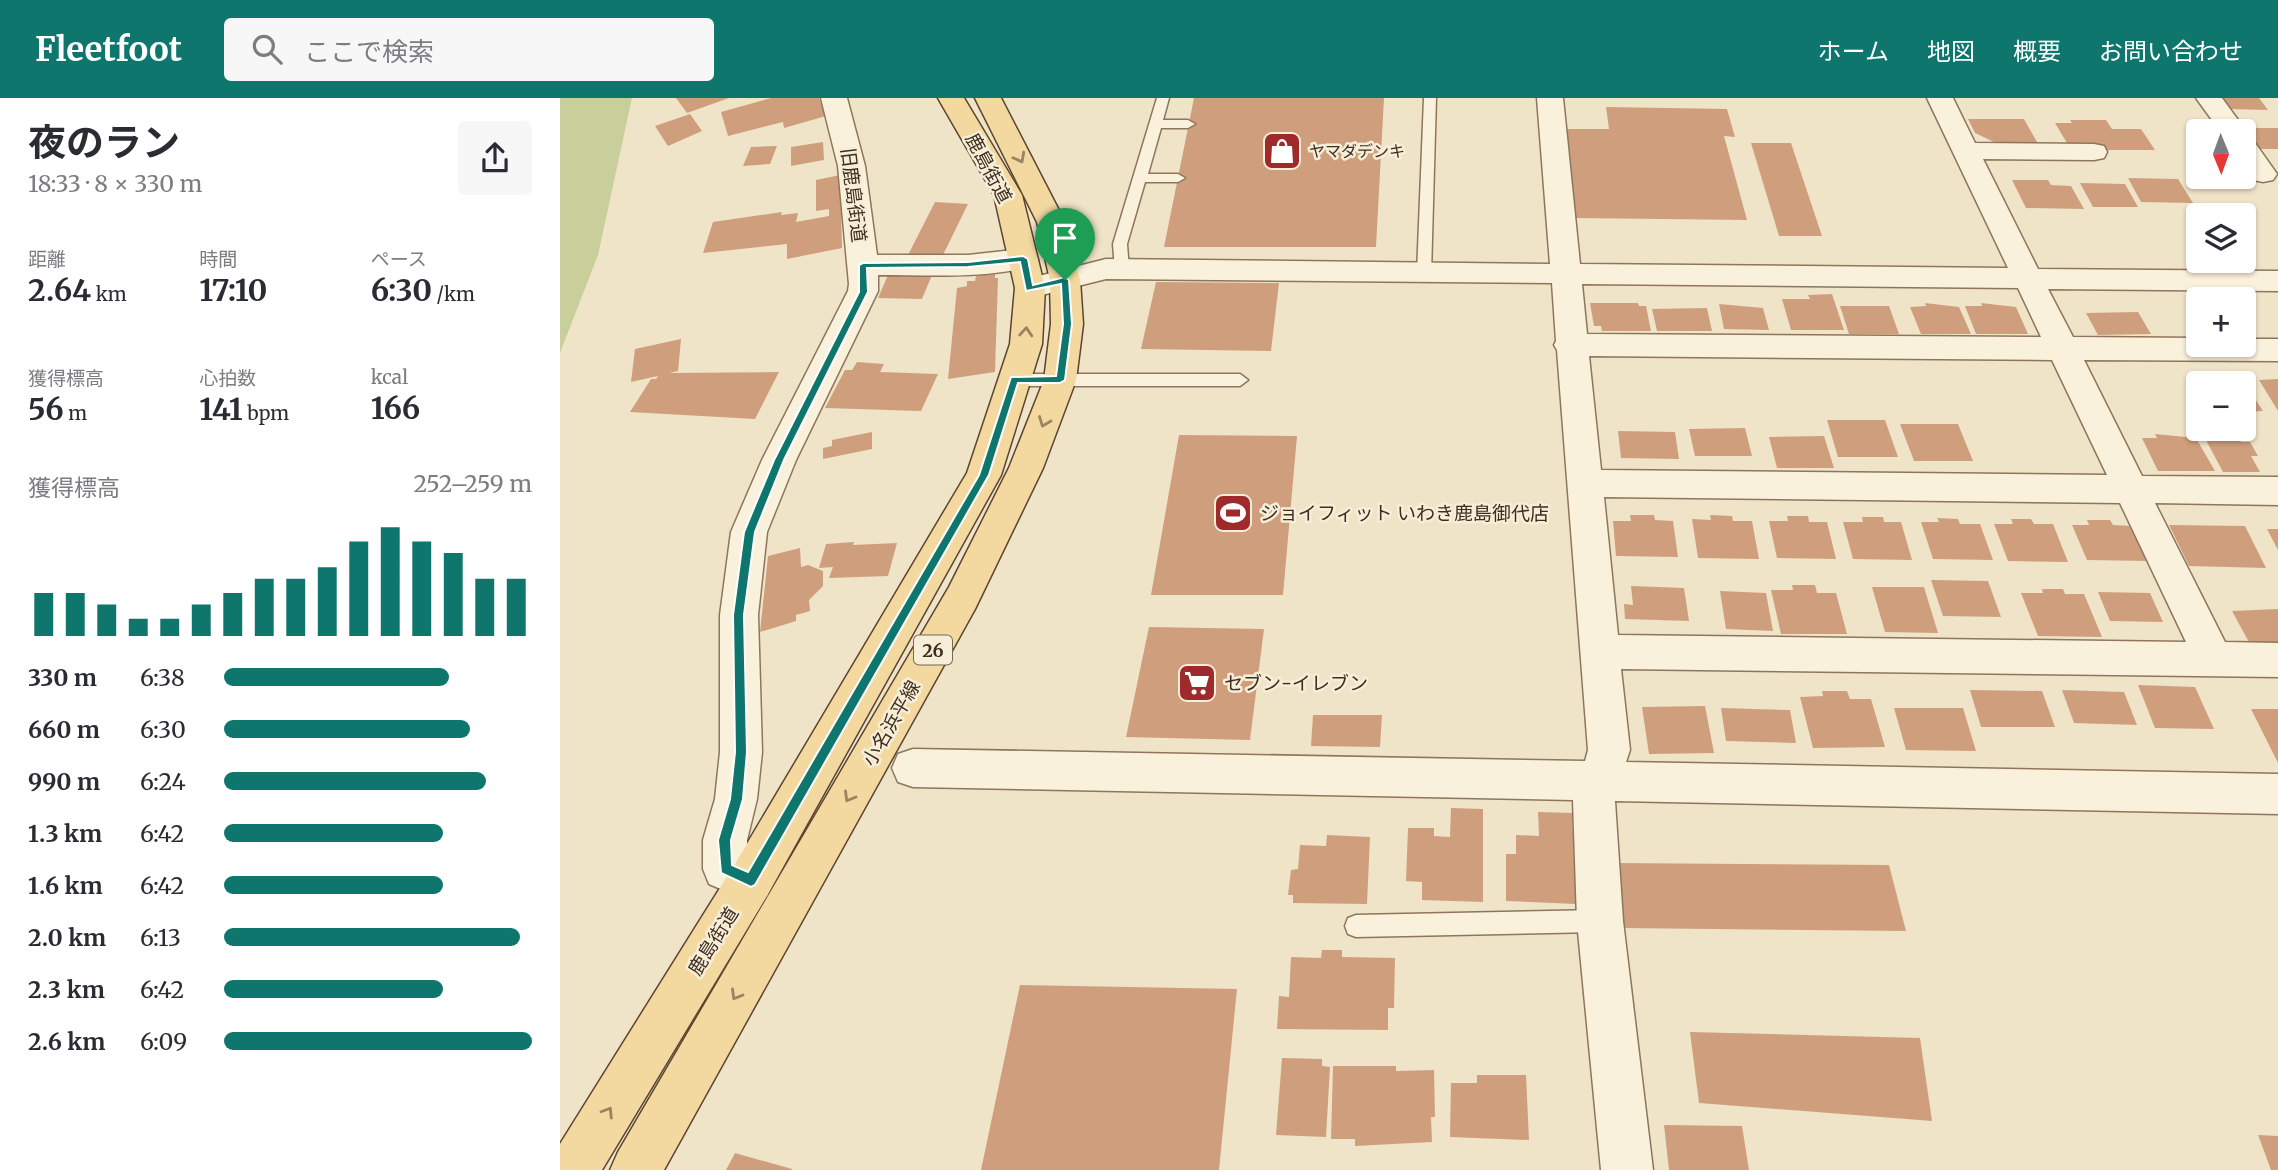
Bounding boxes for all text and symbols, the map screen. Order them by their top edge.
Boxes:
search box [224,18,714,81]
text: Fleetfoot [35,29,182,70]
icon: search [248,30,286,68]
text: ここで検索 [304,35,434,68]
text: ホーム [1818,36,1889,67]
text: 地図 [1927,36,1975,67]
text: 概要 [2013,36,2061,67]
text: お問い合わせ [2099,36,2243,67]
text: 夜のラン [28,119,180,166]
north arrow [2186,119,2256,189]
map controls [2186,119,2256,441]
button: share [458,121,532,195]
street label: 鹿島街道 [961,129,1017,207]
shop icon: ヤマダデンキ [1261,130,1303,172]
place label: ヤマダデンキ [1309,141,1405,161]
street label: 旧鹿島街道 [836,146,872,244]
one-way arrow [1012,151,1025,163]
text: 18:33 · 8 × 330 m [28,169,202,198]
button: layers [2186,203,2256,273]
pin [1035,208,1095,280]
icon: arrive [1046,219,1084,257]
text: 距離 [28,247,66,271]
text: 時間 [199,247,237,271]
text: ペース [371,247,427,271]
text: 2.64 [28,271,91,309]
text: 17:10 [199,271,267,309]
text: 6:30 [371,271,432,309]
text: km [91,282,127,306]
text: /km [432,282,475,306]
button: + [2186,287,2256,357]
one-way arrow [1019,326,1034,337]
text: kcal [371,365,408,389]
text: 獲得標高 [28,366,104,390]
text: 心拍数 [199,366,256,390]
button: − [2186,371,2256,441]
text: 166 [371,389,420,427]
text: 56 [28,390,64,428]
text: 141 [199,390,243,428]
text: m [64,401,87,425]
text: bpm [243,401,289,425]
one-way arrow [1038,416,1052,428]
text: 252–259 m [413,469,532,498]
text: 獲得標高 [28,473,120,502]
sports icon: ジョイフィット いわき鹿島御代店 [1212,492,1254,534]
place label: ジョイフィット いわき鹿島御代店 [1260,501,1549,525]
road number: 26 [914,636,952,664]
supermarket icon: セブン-イレブン [1176,662,1218,704]
text: 330 m [28,663,97,692]
text: 6:38 [140,663,185,692]
place label: セブン-イレブン [1224,671,1368,695]
street label: 小名浜平線 [857,676,925,770]
text: 660 m [28,715,100,744]
text: 6:30 [140,715,186,744]
text: 990 m [28,767,100,796]
text: 6:24 [140,767,186,796]
one-way arrow [844,790,857,803]
text: 1.3 km [28,819,102,848]
text: 6:42 [140,819,184,848]
text: 1.6 km [28,871,103,900]
text: 6:42 [140,871,184,900]
street label: 鹿島街道 [683,902,743,980]
text: 2.0 km [28,923,106,952]
text: 6:13 [140,923,181,952]
text: 2.3 km [28,975,105,1004]
text: 6:42 [140,975,184,1004]
one-way arrow [731,988,744,1000]
text: 2.6 km [28,1027,105,1056]
text: 6:09 [140,1027,187,1056]
one-way arrow [600,1106,613,1119]

